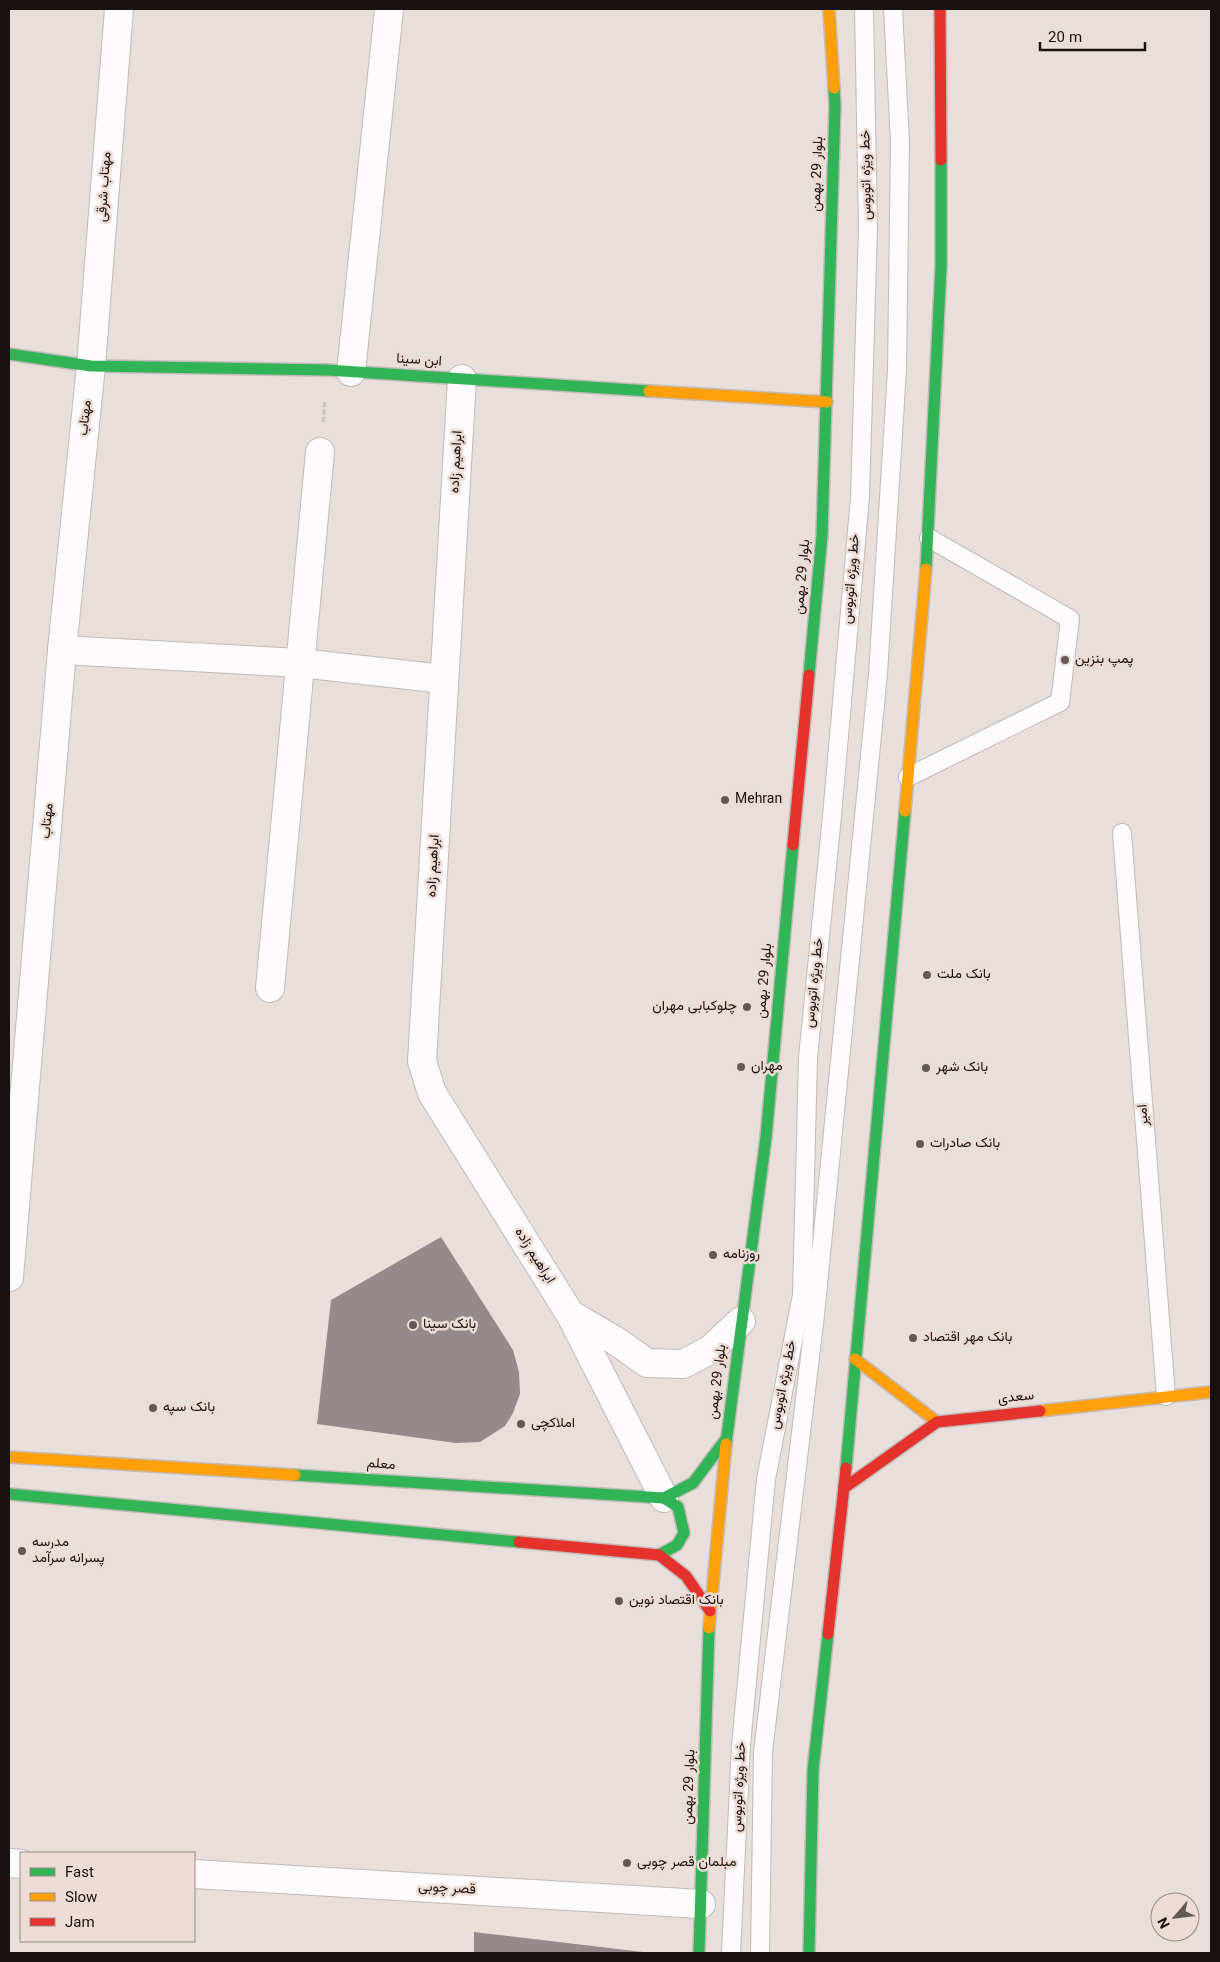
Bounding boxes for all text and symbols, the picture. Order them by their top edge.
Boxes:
scale bar [1040,20,1145,52]
text: 20 m [1048,27,1082,50]
street label: خط ویژه اتوبوس [855,130,879,220]
street label: بلوار 29 بهمن [806,136,830,212]
street label: مهتاب شرقی [92,151,118,223]
street label: ابن سینا [395,348,443,374]
street label: مهتاب [73,399,99,437]
street label: ابراهیم زاده [444,430,470,494]
street label: خط ویژه اتوبوس [837,533,867,625]
street label: بلوار 29 بهمن [789,539,817,615]
place label: پمپ بنزین [1075,649,1133,671]
marker: پمپ بنزین [1059,654,1071,666]
place label: Mehran [735,789,782,811]
marker: Mehran [719,794,731,806]
street label: مهتاب [35,802,61,840]
street label: ابراهیم زاده [421,834,447,898]
street label: خط ویژه اتوبوس [799,937,831,1029]
street label: بلوار 29 بهمن [751,943,779,1019]
place label: بانک ملت [937,964,991,986]
marker: بانک ملت [921,969,933,981]
place label: چلوکبابی مهران [652,996,737,1018]
marker: چلوکبابی مهران [741,1001,753,1013]
place label: مهران [751,1056,783,1078]
place label: بانک شهر [935,1057,988,1079]
marker: مهران [735,1061,747,1073]
marker: بانک شهر [920,1062,932,1074]
street label: امیر [1132,1103,1156,1128]
place label: بانک صادرات [930,1133,1000,1155]
marker: بانک صادرات [914,1138,926,1150]
street label: ابراهیم زاده [508,1224,560,1288]
place label: روزنامه [723,1244,760,1266]
marker: روزنامه [707,1249,719,1261]
place label: بانک سینا [423,1314,476,1336]
marker: بانک سینا [407,1319,419,1331]
place label: بانک مهر اقتصاد [923,1327,1012,1349]
marker: بانک مهر اقتصاد [907,1332,919,1344]
street label: خط ویژه اتوبوس [765,1339,803,1431]
street label: بلوار 29 بهمن [702,1343,734,1421]
street label: سعدی [997,1385,1035,1411]
place label: بانک سپه [163,1397,215,1419]
marker: بانک سپه [147,1402,159,1414]
place label: املاکچی [531,1413,575,1435]
marker: املاکچی [515,1418,527,1430]
street label: معلم [366,1453,396,1477]
place label: مدرسه پسرانه سرآمد [32,1532,105,1570]
marker: مدرسه پسرانه سرآمد [16,1545,28,1557]
place label: بانک اقتصاد نوین [629,1590,724,1612]
marker: بانک اقتصاد نوین [613,1595,625,1607]
street label: خط ویژه اتوبوس [727,1741,753,1833]
street label: بلوار 29 بهمن [678,1749,702,1825]
legend [20,1852,195,1942]
place label: مبلمان قصر چوبی [637,1852,736,1874]
marker: مبلمان قصر چوبی [621,1857,633,1869]
text: Fast [65,1862,94,1885]
street label: قصر چوبی [418,1877,476,1901]
text: Slow [65,1887,97,1910]
north arrow [1150,1892,1200,1942]
text: Jam [65,1912,95,1935]
text: N [1153,1913,1177,1932]

